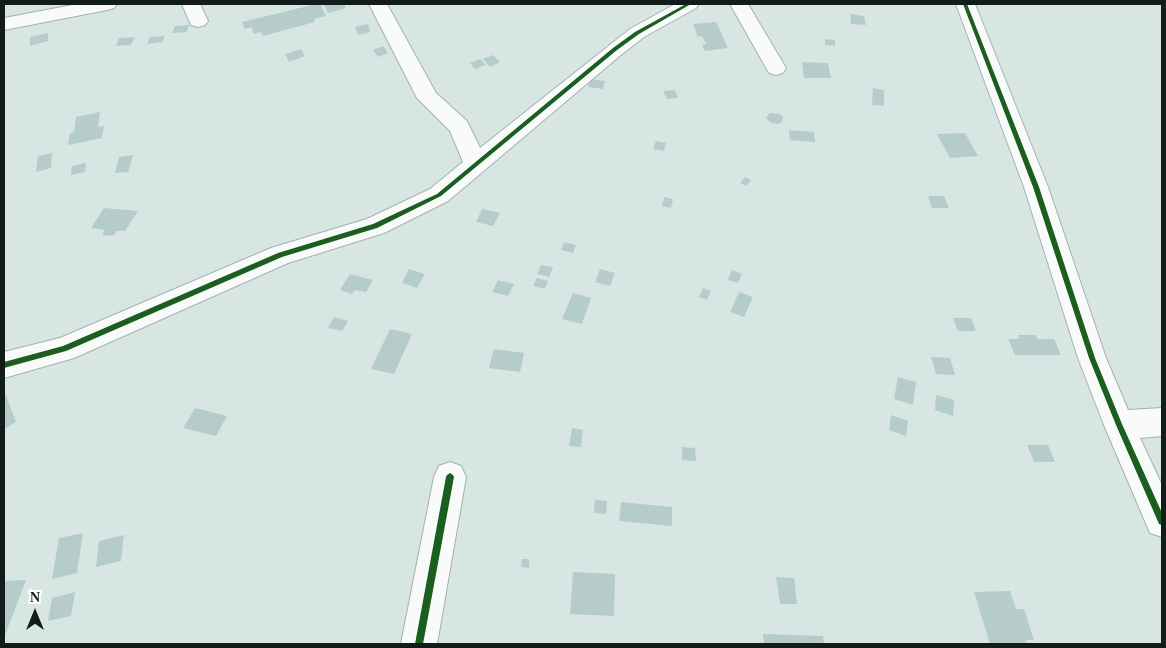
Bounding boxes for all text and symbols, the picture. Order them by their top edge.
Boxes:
north arrow [10,588,60,638]
text: N [30,590,40,605]

